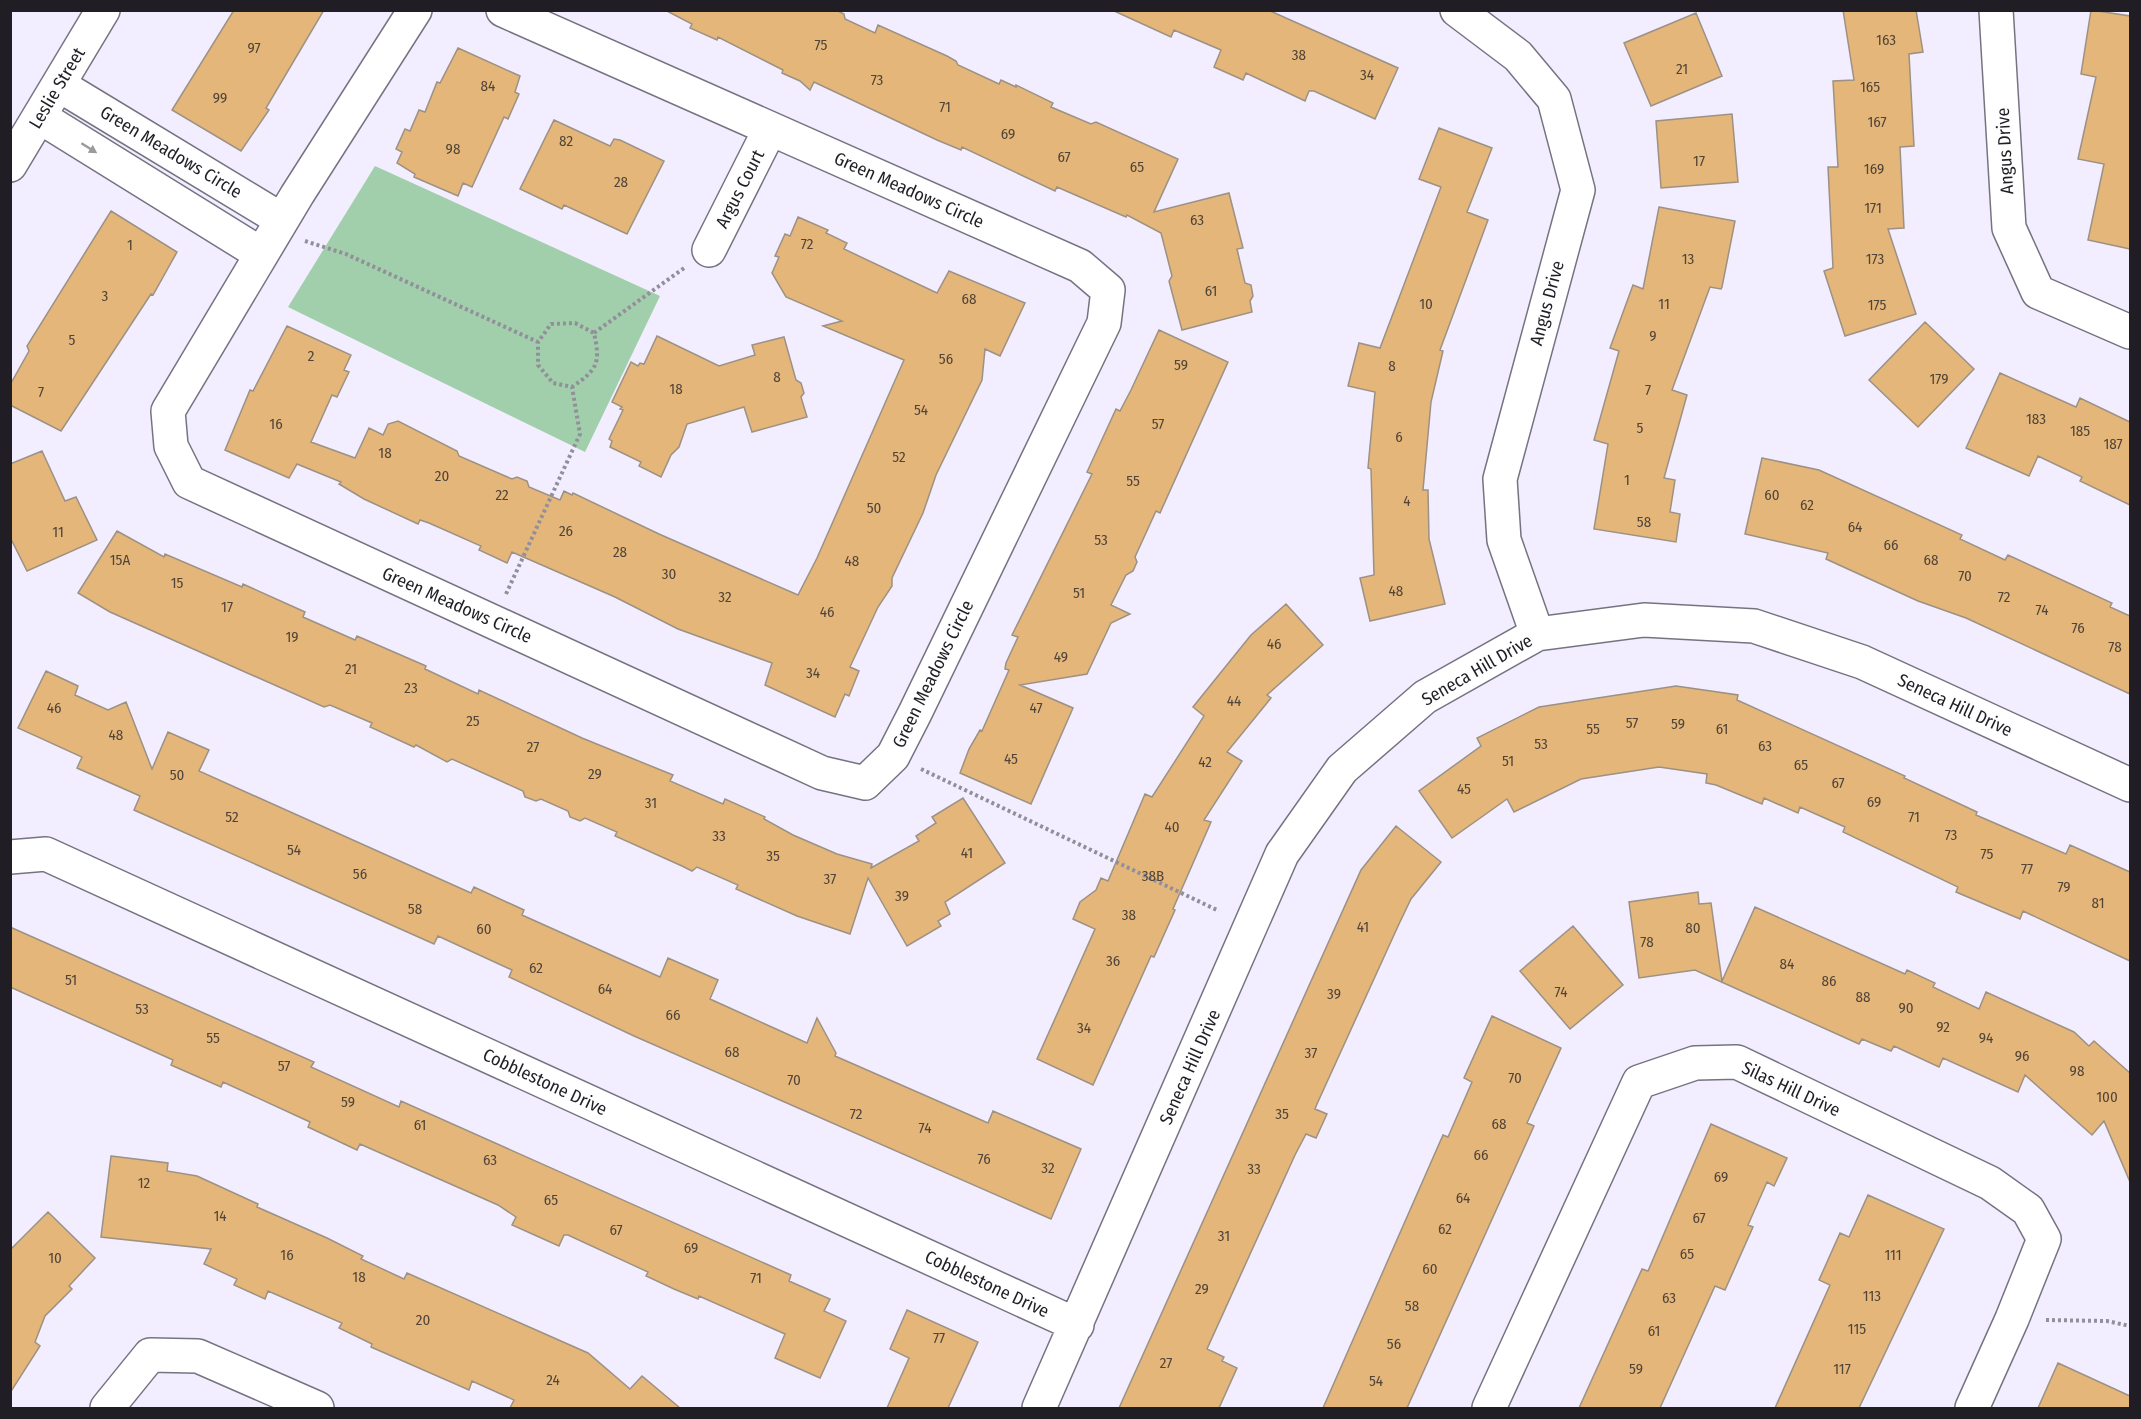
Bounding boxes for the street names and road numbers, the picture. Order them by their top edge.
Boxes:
street label: Leslie Street [24,43,90,133]
street label: Green Meadows Circle [96,101,246,203]
street label: Angus Drive [1992,107,2018,195]
street label: Argus Court [711,146,769,232]
street label: Green Meadows Circle [831,147,987,233]
street label: Angus Drive [1525,258,1569,348]
street label: Green Meadows Circle [379,562,535,648]
street label: Green Meadows Circle [888,597,978,751]
street label: Seneca Hill Drive [1418,629,1536,711]
street label: Seneca Hill Drive [1894,669,2016,741]
street label: Seneca Hill Drive [1155,1006,1225,1128]
street label: Cobblestone Drive [479,1044,611,1120]
street label: Silas Hill Drive [1738,1057,1844,1121]
street label: Cobblestone Drive [921,1246,1053,1322]

